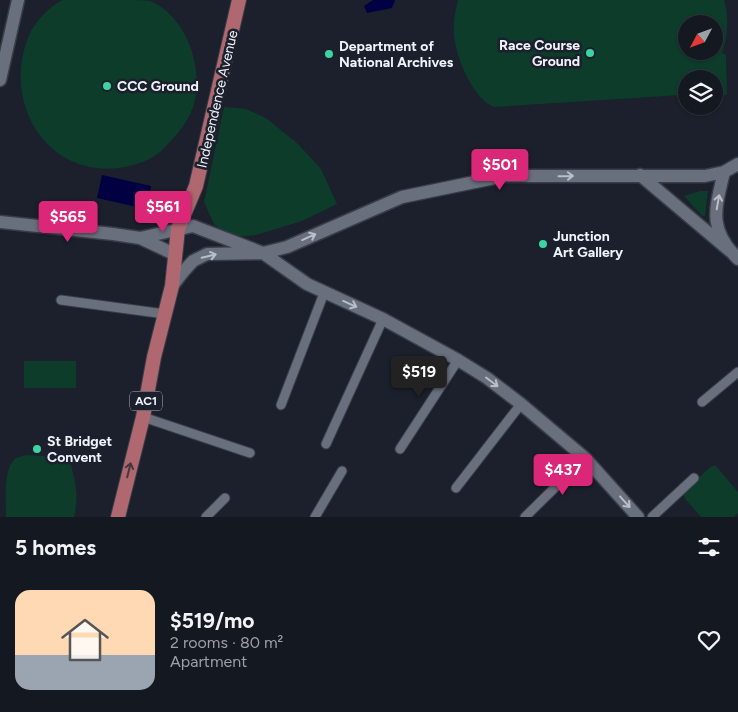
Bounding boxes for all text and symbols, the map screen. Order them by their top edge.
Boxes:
north arrow [678,15,722,60]
map controls [678,15,723,115]
street label: Independence Avenue [193,28,242,170]
place label: Race Course Ground [499,37,580,70]
place label: Department of National Archives [339,38,454,71]
marker: Race Course Ground [584,47,596,59]
marker: Department of National Archives [323,48,335,60]
button: layers [678,70,723,115]
place label: CCC Ground [117,78,199,95]
marker: CCC Ground [101,80,113,92]
pin: $501 [470,148,530,191]
text: $501 [482,155,518,174]
one-way arrow [557,171,573,181]
pin: $561 [133,190,193,233]
one-way arrow [713,194,723,210]
text: $561 [146,197,180,216]
pin: $565 [38,200,98,243]
text: $565 [50,207,86,226]
place label: Junction Art Gallery [553,228,624,261]
one-way arrow [301,232,316,242]
marker: Junction Art Gallery [537,238,549,250]
one-way arrow [200,251,216,260]
one-way arrow [342,300,357,310]
pin: $519 [389,356,449,398]
text: $519 [402,362,436,381]
one-way arrow [485,377,498,388]
road number: AC1 [130,392,162,411]
place label: St Bridget Convent [47,433,112,466]
marker: St Bridget Convent [31,443,43,455]
pin: $437 [533,454,593,496]
text: $437 [545,460,581,479]
one-way arrow [125,462,135,478]
one-way arrow [619,496,631,509]
icon: filters [695,533,723,561]
text: 5 homes [15,535,96,560]
text: $519/mo [170,608,254,633]
icon: home [55,610,115,670]
icon: heart [695,626,723,654]
text: 2 rooms · 80 m² [170,633,283,652]
text: Apartment [170,652,247,671]

